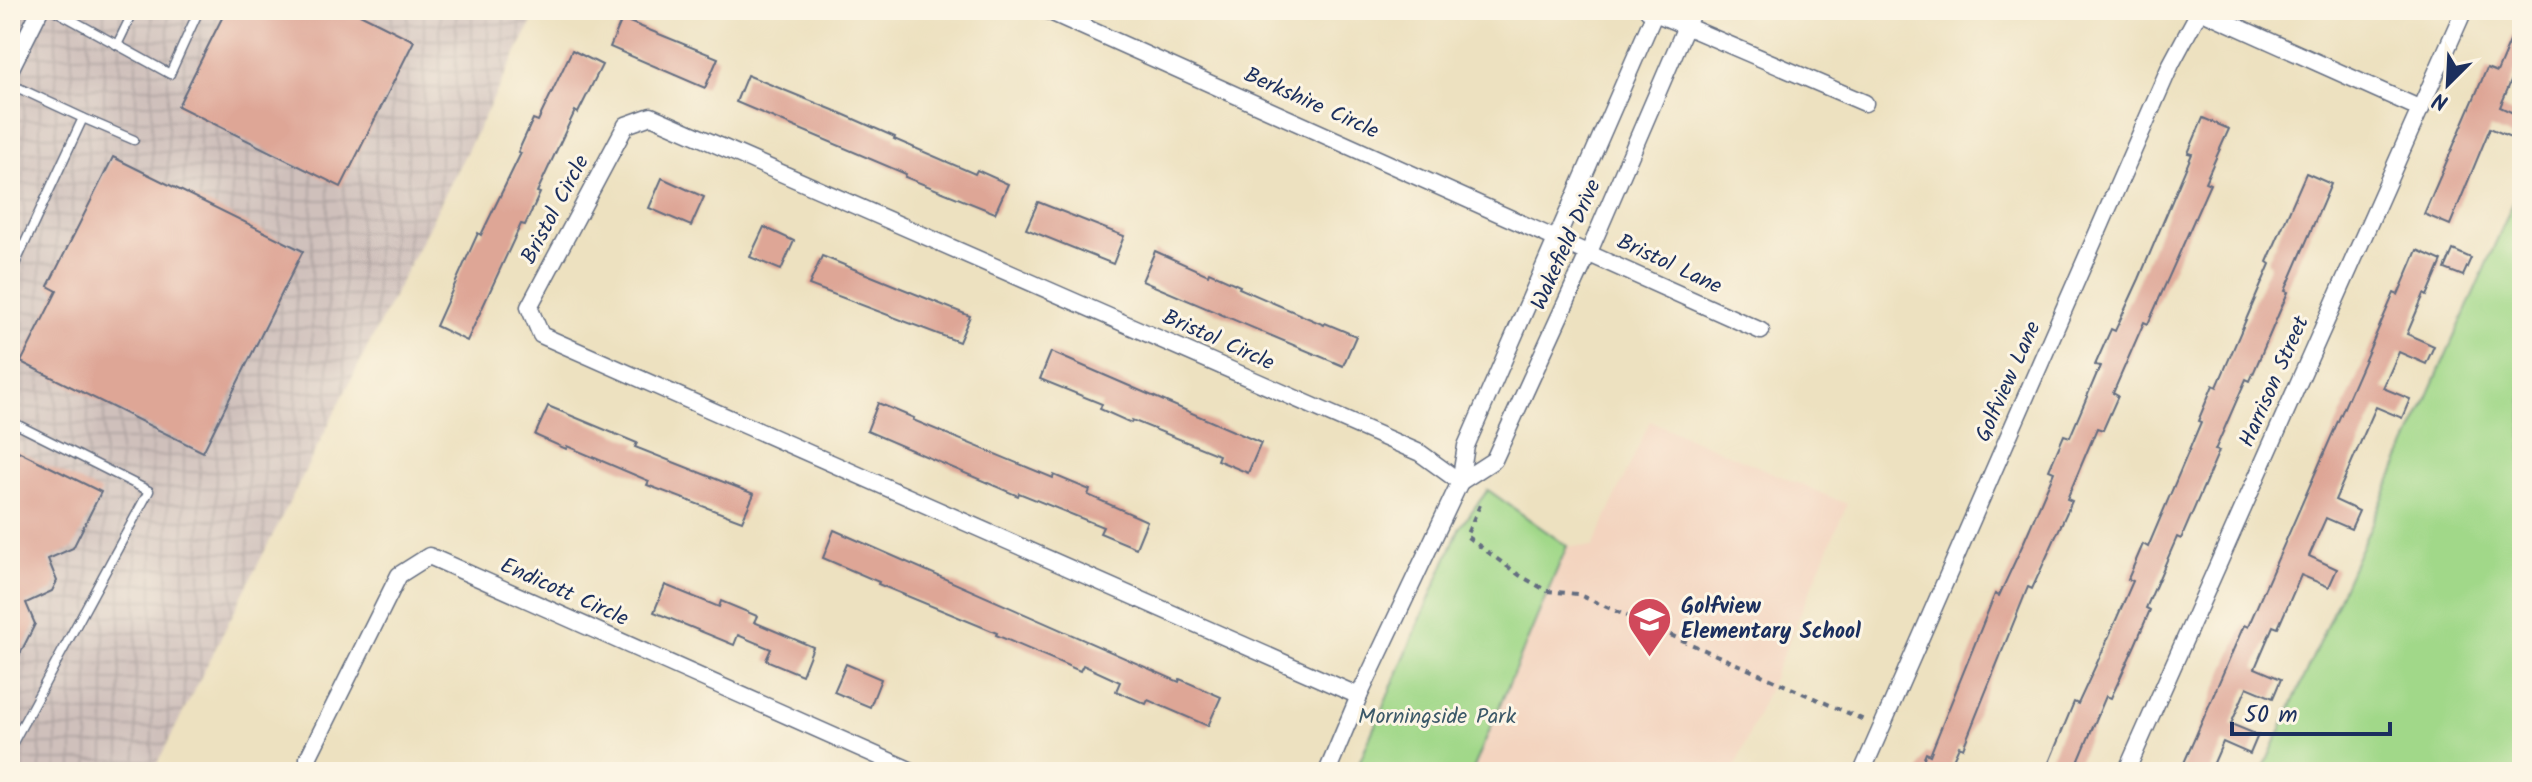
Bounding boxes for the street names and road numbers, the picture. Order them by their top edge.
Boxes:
street label: Berkshire Circle [1238,59,1384,149]
street label: Bristol Circle [513,149,600,271]
street label: Wakefield Drive [1522,174,1612,316]
street label: Bristol Lane [1611,225,1727,305]
street label: Bristol Circle [1156,301,1280,381]
street label: Harrison Street [2230,310,2320,453]
street label: Golfview Lane [1967,316,2051,448]
street label: Endicott Circle [494,549,634,637]

